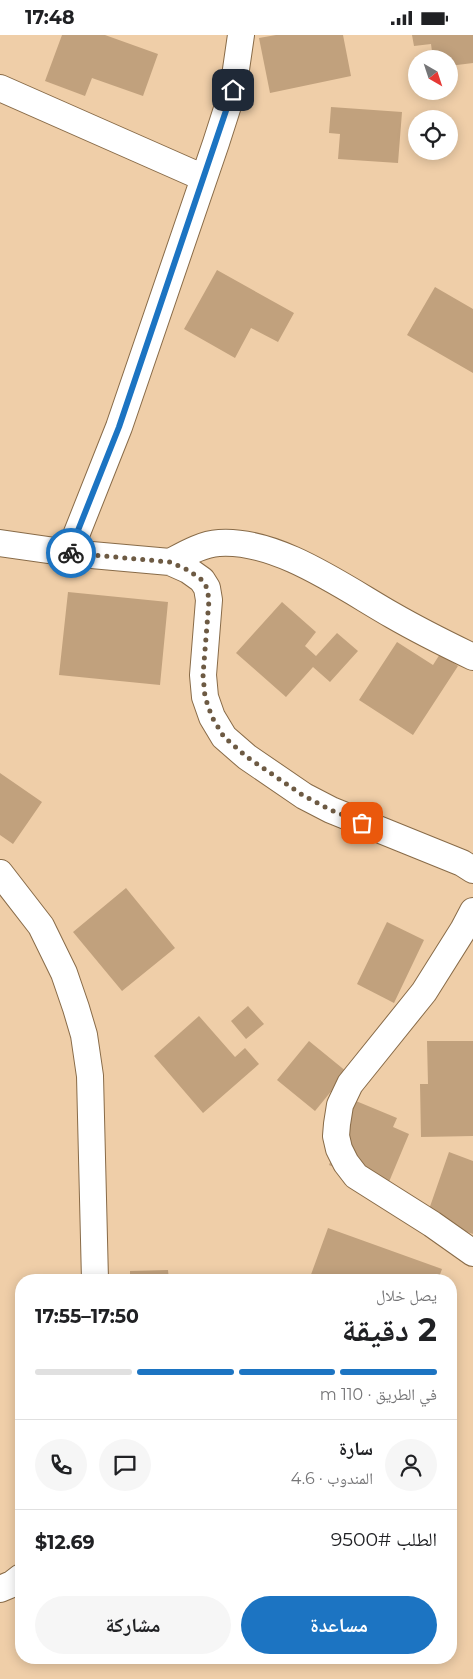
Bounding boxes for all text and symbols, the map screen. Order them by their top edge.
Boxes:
text: 17:48 [25,6,75,29]
north arrow [408,50,458,100]
map controls [408,50,458,160]
pin [212,69,254,111]
icon: home [219,76,247,104]
button: locate [408,110,458,160]
courier [46,528,96,578]
icon: bike [57,539,85,567]
pin [341,802,383,844]
icon: bag [348,809,376,837]
text: يصل خلال [376,1286,437,1305]
text: 17:50–17:55 [35,1305,139,1328]
text: 2 دقيقة [342,1310,437,1349]
text: في الطريق · 110 m [320,1385,437,1404]
text: سارة [339,1437,373,1460]
button: phone [35,1439,87,1491]
button: chat [99,1439,151,1491]
button: person [385,1439,437,1491]
text: المندوب · 4.6 [291,1469,373,1488]
text: الطلب #9500 [331,1528,437,1551]
text: $12.69 [35,1531,95,1554]
button: مشاركة [35,1596,231,1654]
button: مساعدة [241,1596,437,1654]

